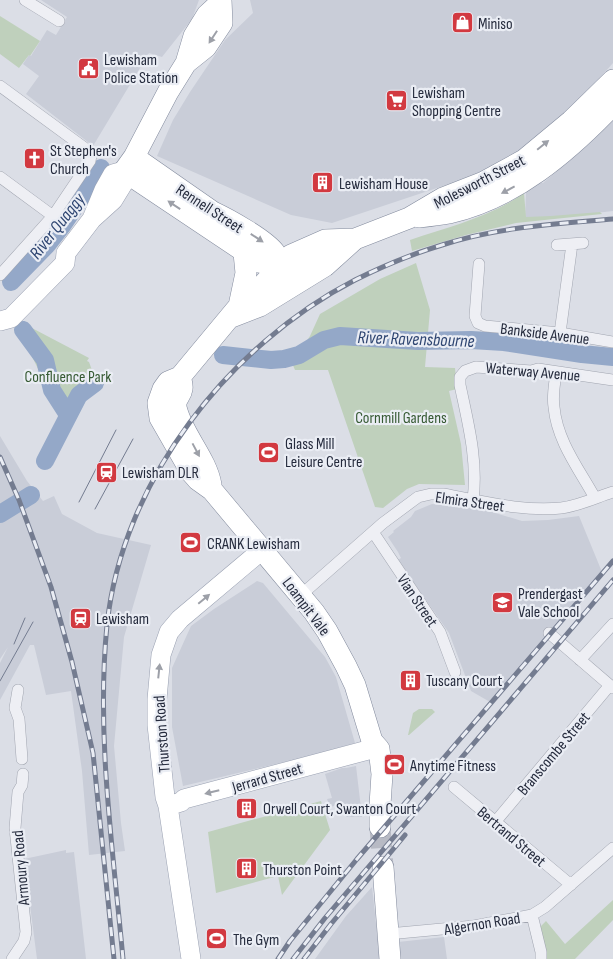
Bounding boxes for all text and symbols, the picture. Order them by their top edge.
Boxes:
shop icon: Miniso [450,11,474,35]
place label: Miniso [478,15,513,34]
one-way arrow [208,31,218,44]
place label: Lewisham Police Station [104,51,178,88]
public building icon: Lewisham Police Station [76,56,100,80]
place label: Lewisham Shopping Centre [412,84,501,121]
supermarket icon: Lewisham Shopping Centre [384,89,408,113]
one-way arrow [537,140,550,151]
place label: St Stephen's Church [50,142,117,179]
church icon: St Stephen's Church [22,147,46,171]
street label: Molesworth Street [431,151,529,213]
building icon: Lewisham House [311,171,335,195]
place label: Lewisham House [339,175,428,194]
street label: Rennell Street [172,181,246,238]
one-way arrow [501,186,515,194]
water label: River Quaggy [25,188,90,263]
one-way arrow [167,200,181,209]
one-way arrow [250,234,264,243]
street label: Bankside Avenue [499,320,590,349]
water label: River Ravensbourne [357,327,475,352]
street label: Waterway Avenue [485,359,581,386]
park label: Confluence Park [25,368,111,387]
park label: Cornmill Gardens [355,409,447,428]
place label: Glass Mill Leisure Centre [285,435,363,472]
sports icon: Glass Mill Leisure Centre [257,440,281,464]
one-way arrow [192,443,200,458]
station icon: Lewisham DLR [94,460,118,484]
place label: Lewisham DLR [122,464,199,483]
street label: Elmira Street [434,488,506,517]
sports icon: CRANK Lewisham [179,531,203,555]
place label: CRANK Lewisham [207,535,300,554]
street label: Vian Street [392,571,441,631]
street label: Loampit Vale [278,574,334,640]
place label: Prendergast Vale School [518,585,583,622]
school or university icon: Prendergast Vale School [490,590,514,614]
one-way arrow [198,593,211,604]
station icon: Lewisham [68,606,92,630]
place label: Lewisham [96,610,149,629]
one-way arrow [155,663,163,679]
building icon: Tuscany Court [398,668,422,692]
place label: Tuscany Court [426,672,502,691]
street label: Thurston Road [150,695,175,773]
street label: Branscombe Street [514,708,595,799]
sports icon: Anytime Fitness [382,753,406,777]
place label: Anytime Fitness [409,757,496,776]
street label: Jerrard Street [229,759,305,798]
one-way arrow [205,788,220,796]
building icon: Orwell Court, Swanton Court [235,796,259,820]
place label: Orwell Court, Swanton Court [263,800,416,819]
street label: Bertrand Street [473,803,549,871]
street label: Armoury Road [9,829,34,907]
building icon: Thurston Point [235,857,259,881]
place label: Thurston Point [263,861,342,880]
street label: Algernon Road [442,909,522,940]
sports icon: The Gym [205,927,229,951]
place label: The Gym [233,931,279,950]

